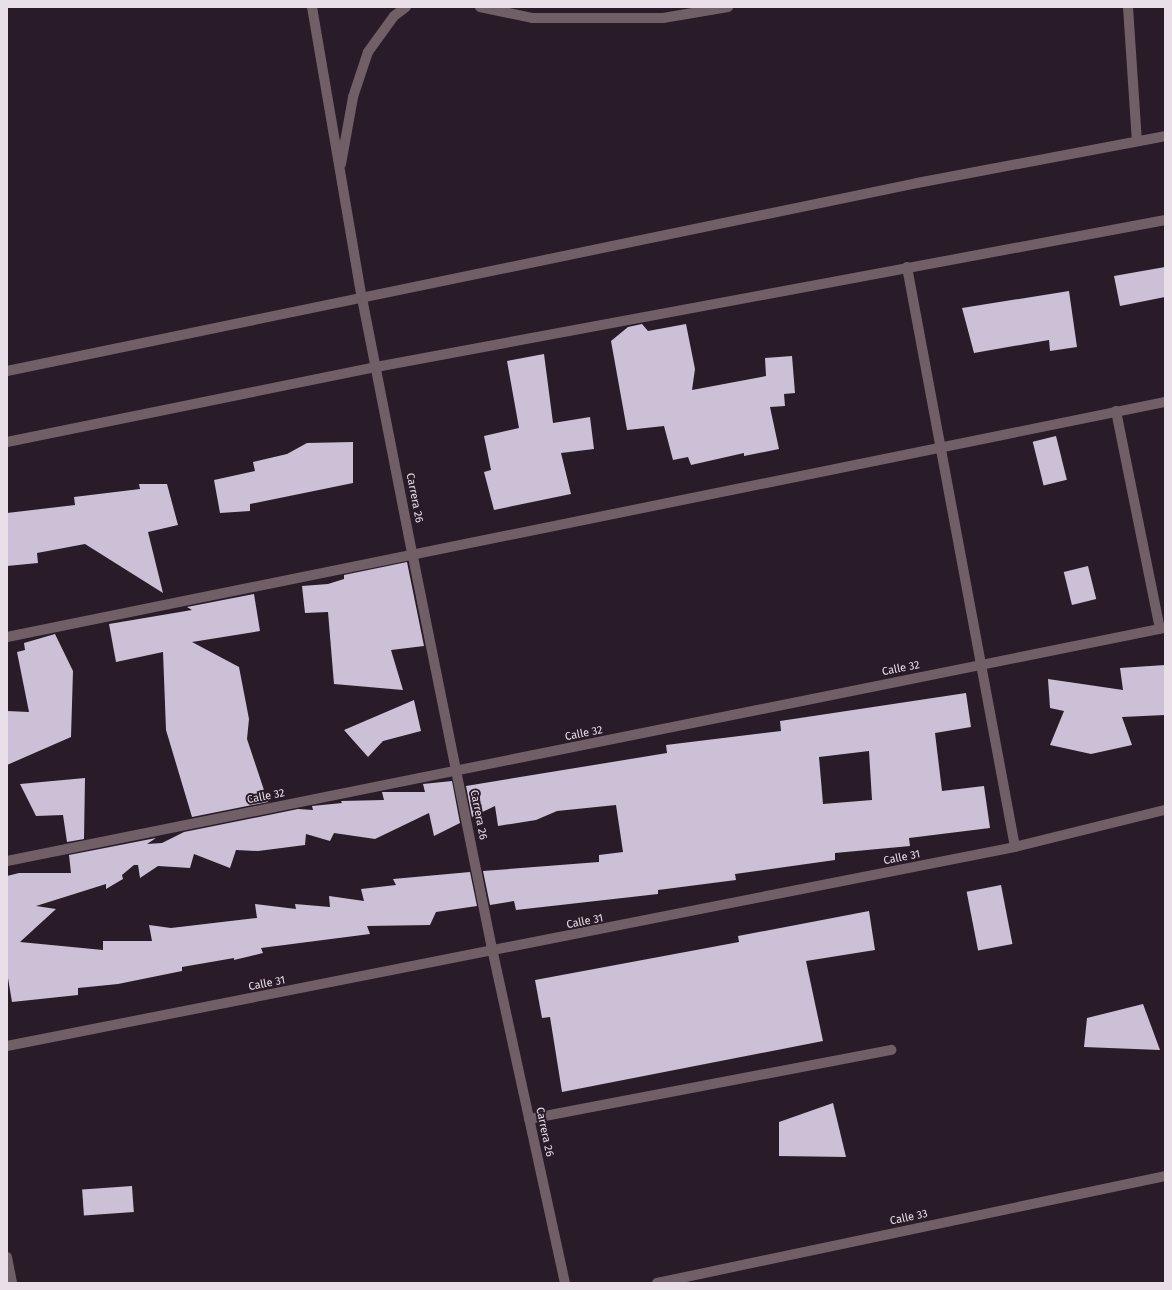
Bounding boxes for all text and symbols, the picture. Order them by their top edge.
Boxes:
street label: Carrera 26 [403,472,425,524]
street label: Calle 32 [881,659,921,679]
street label: Calle 32 [564,724,604,744]
street label: Calle 32 [246,787,286,807]
street label: Carrera 26 [467,789,489,841]
street label: Calle 31 [882,848,922,868]
street label: Calle 31 [565,912,605,932]
street label: Calle 31 [247,974,287,994]
street label: Carrera 26 [532,1106,556,1158]
street label: Calle 33 [889,1208,929,1228]

